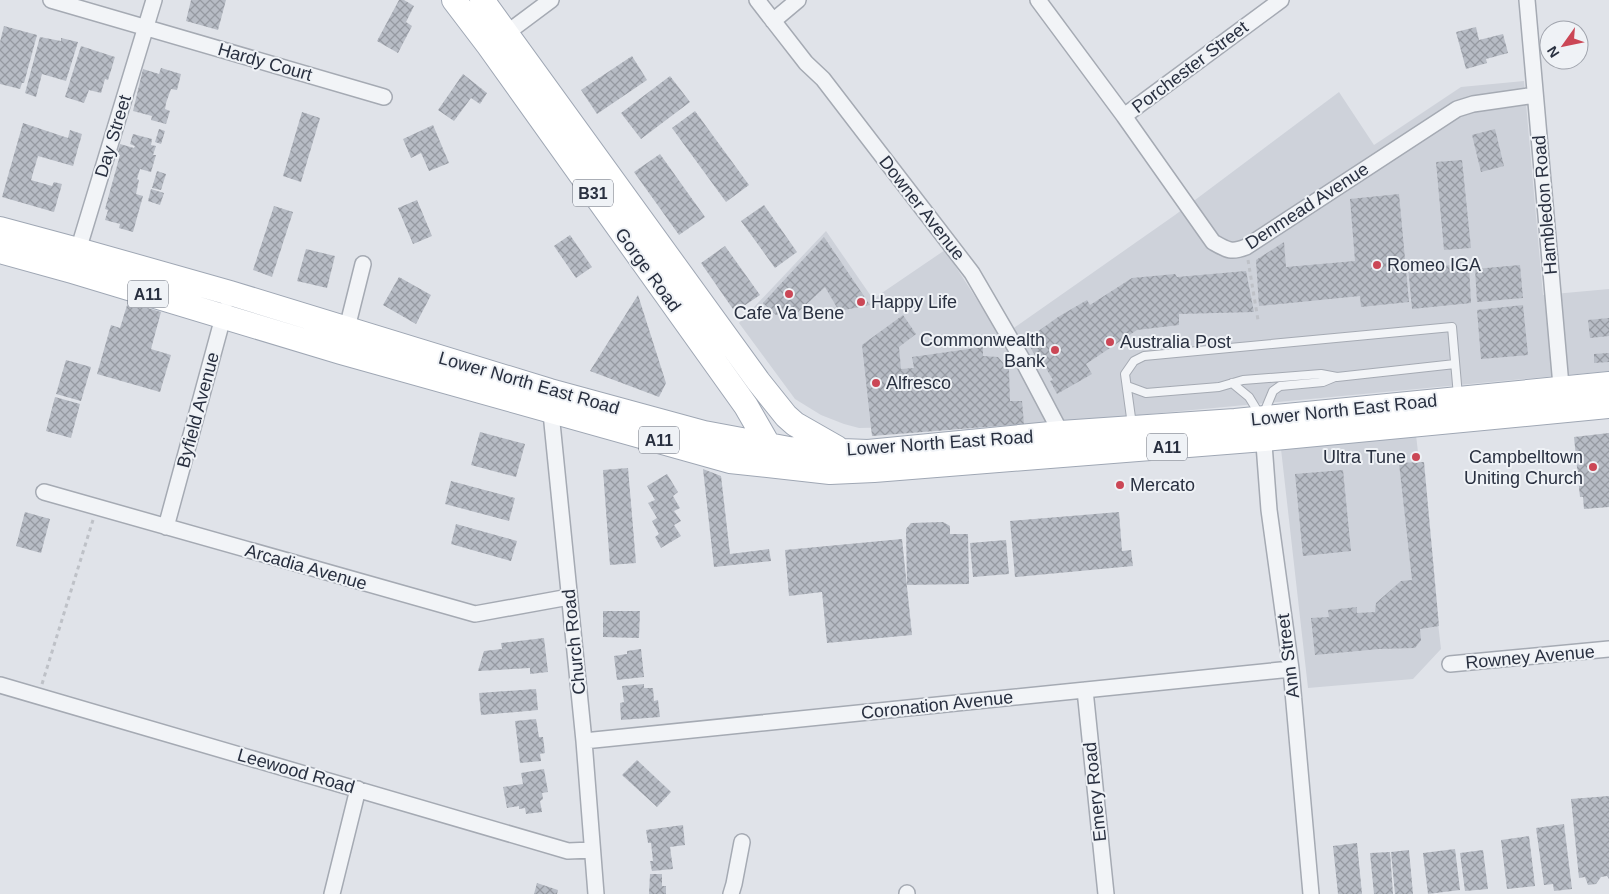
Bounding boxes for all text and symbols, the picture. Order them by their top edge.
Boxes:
street label: Porchester Street [1128,17,1252,117]
north arrow [1539,20,1589,70]
street label: Hardy Court [216,39,314,85]
text: N [1544,43,1563,61]
street label: Day Street [91,92,135,180]
street label: Hambledon Road [1529,134,1561,276]
street label: Downer Avenue [875,152,969,264]
street label: Denmead Avenue [1242,159,1372,253]
road number: B31 [573,180,613,207]
street label: Gorge Road [611,224,685,316]
place label: Romeo IGA [1387,255,1481,275]
marker: Romeo IGA [1371,259,1383,271]
road number: A11 [128,280,168,308]
marker: Cafe Va Bene [783,288,795,300]
place label: Happy Life [871,292,957,312]
marker: Happy Life [855,296,867,308]
place label: Cafe Va Bene [734,303,844,323]
place label: Commonwealth Bank [920,330,1046,371]
place label: Australia Post [1120,332,1231,352]
marker: Australia Post [1104,336,1116,348]
marker: Commonwealth Bank [1049,344,1061,356]
street label: Lower North East Road [436,348,622,418]
street label: Byfield Avenue [173,350,223,470]
place label: Alfresco [886,373,951,393]
marker: Alfresco [870,377,882,389]
street label: Lower North East Road [1250,390,1438,430]
road number: A11 [639,426,679,454]
street label: Lower North East Road [846,426,1034,460]
road number: A11 [1147,434,1187,461]
place label: Ultra Tune [1323,447,1406,467]
place label: Campbelltown Uniting Church [1464,447,1583,488]
marker: Ultra Tune [1410,451,1422,463]
marker: Campbelltown Uniting Church [1587,461,1599,473]
place label: Mercato [1130,475,1195,495]
marker: Mercato [1114,479,1126,491]
street label: Arcadia Avenue [243,540,369,594]
street label: Church Road [559,588,589,696]
street label: Ann Street [1273,613,1303,699]
street label: Rowney Avenue [1464,641,1596,673]
street label: Coronation Avenue [860,687,1014,723]
street label: Emery Road [1080,741,1110,843]
street label: Leewood Road [235,745,357,797]

